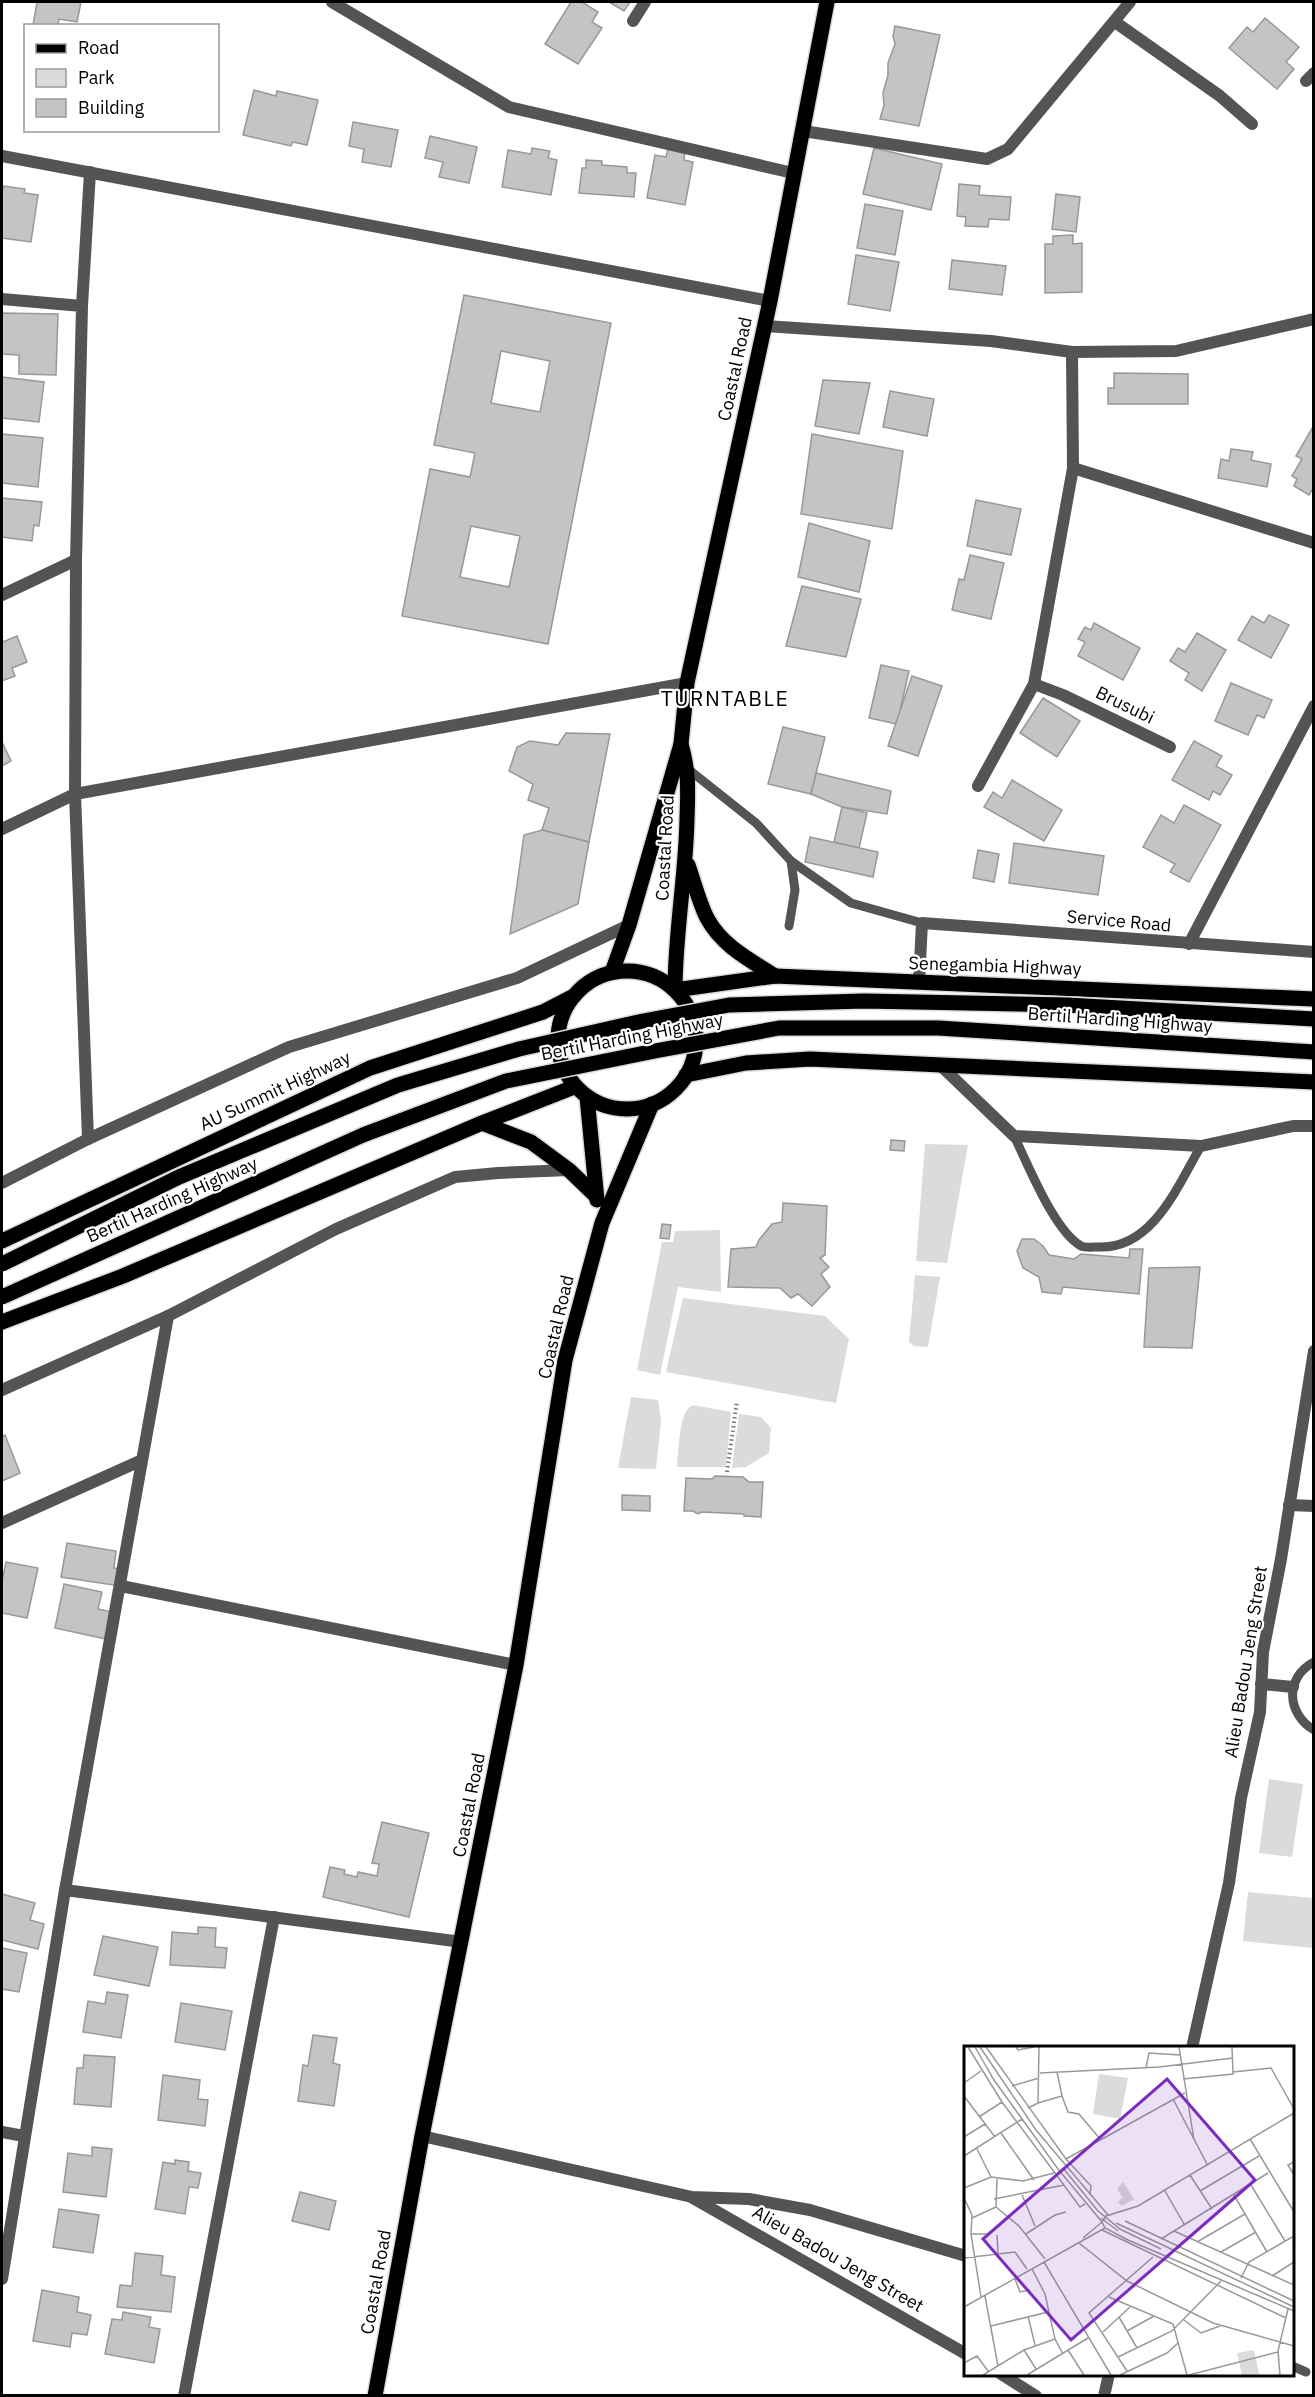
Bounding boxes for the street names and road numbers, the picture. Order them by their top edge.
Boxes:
street label: Coastal Road [712,315,757,423]
street label: Brusubi [1092,681,1158,729]
street label: Coastal Road [650,794,679,901]
street label: Service Road [1066,904,1172,937]
street label: Senegambia Highway [908,951,1082,980]
street label: Bertil Harding Highway [1027,1002,1213,1037]
street label: Bertil Harding Highway [539,1008,725,1065]
street label: AU Summit Highway [196,1045,354,1136]
street label: Bertil Harding Highway [83,1151,261,1248]
street label: Coastal Road [532,1273,579,1381]
street label: Alieu Badou Jeng Street [1219,1564,1272,1760]
street label: Coastal Road [447,1751,490,1859]
street label: Alieu Badou Jeng Street [748,2200,928,2317]
street label: Coastal Road [355,2228,396,2336]

